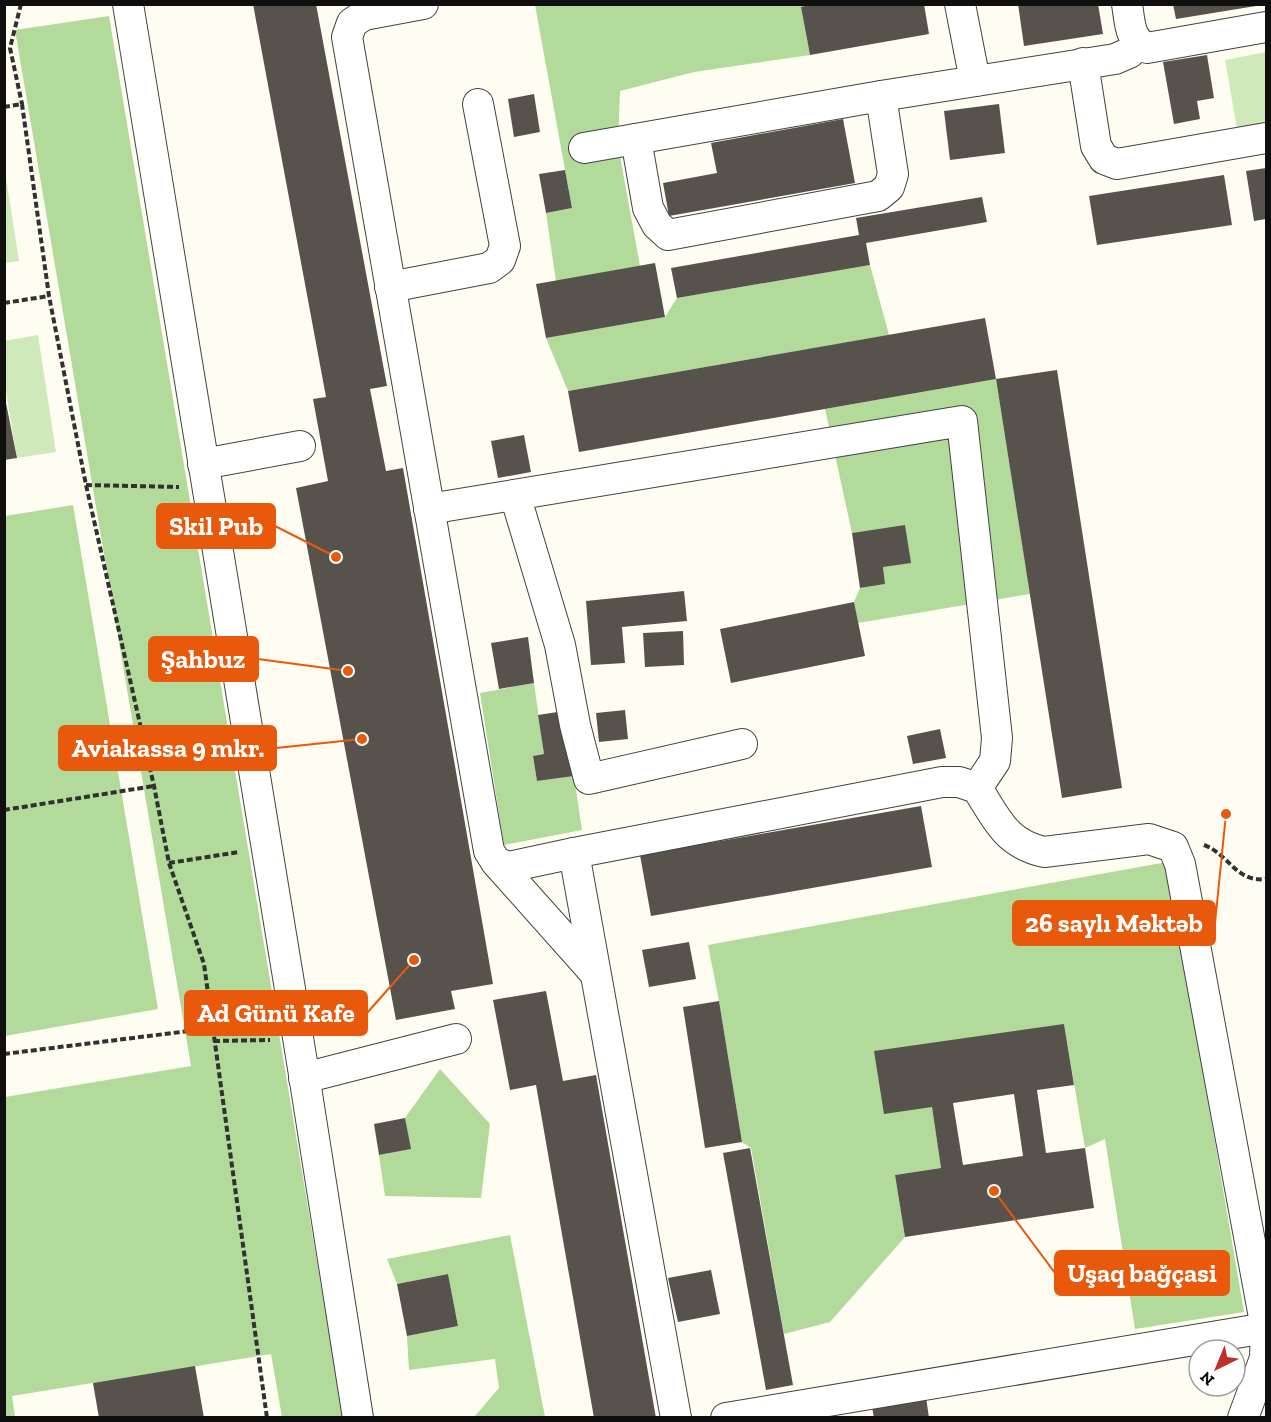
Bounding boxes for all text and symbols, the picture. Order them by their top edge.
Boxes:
callout: Skil Pub [157,504,275,548]
text: Skil Pub [169,510,263,542]
callout: Şahbuz [149,637,258,681]
text: Şahbuz [161,643,245,675]
callout: Aviakassa 9 mkr. [59,726,276,770]
text: Aviakassa 9 mkr. [71,732,265,764]
callout: 26 saylı Məktəb [1013,901,1215,945]
text: 26 saylı Məktəb [1025,907,1203,939]
callout: Ad Günü Kafe [185,991,367,1035]
text: Ad Günü Kafe [197,997,355,1029]
callout: Uşaq bağçasi [1055,1251,1229,1295]
text: Uşaq bağçasi [1067,1257,1217,1289]
north arrow [1187,1338,1247,1398]
text: N [1196,1368,1218,1390]

